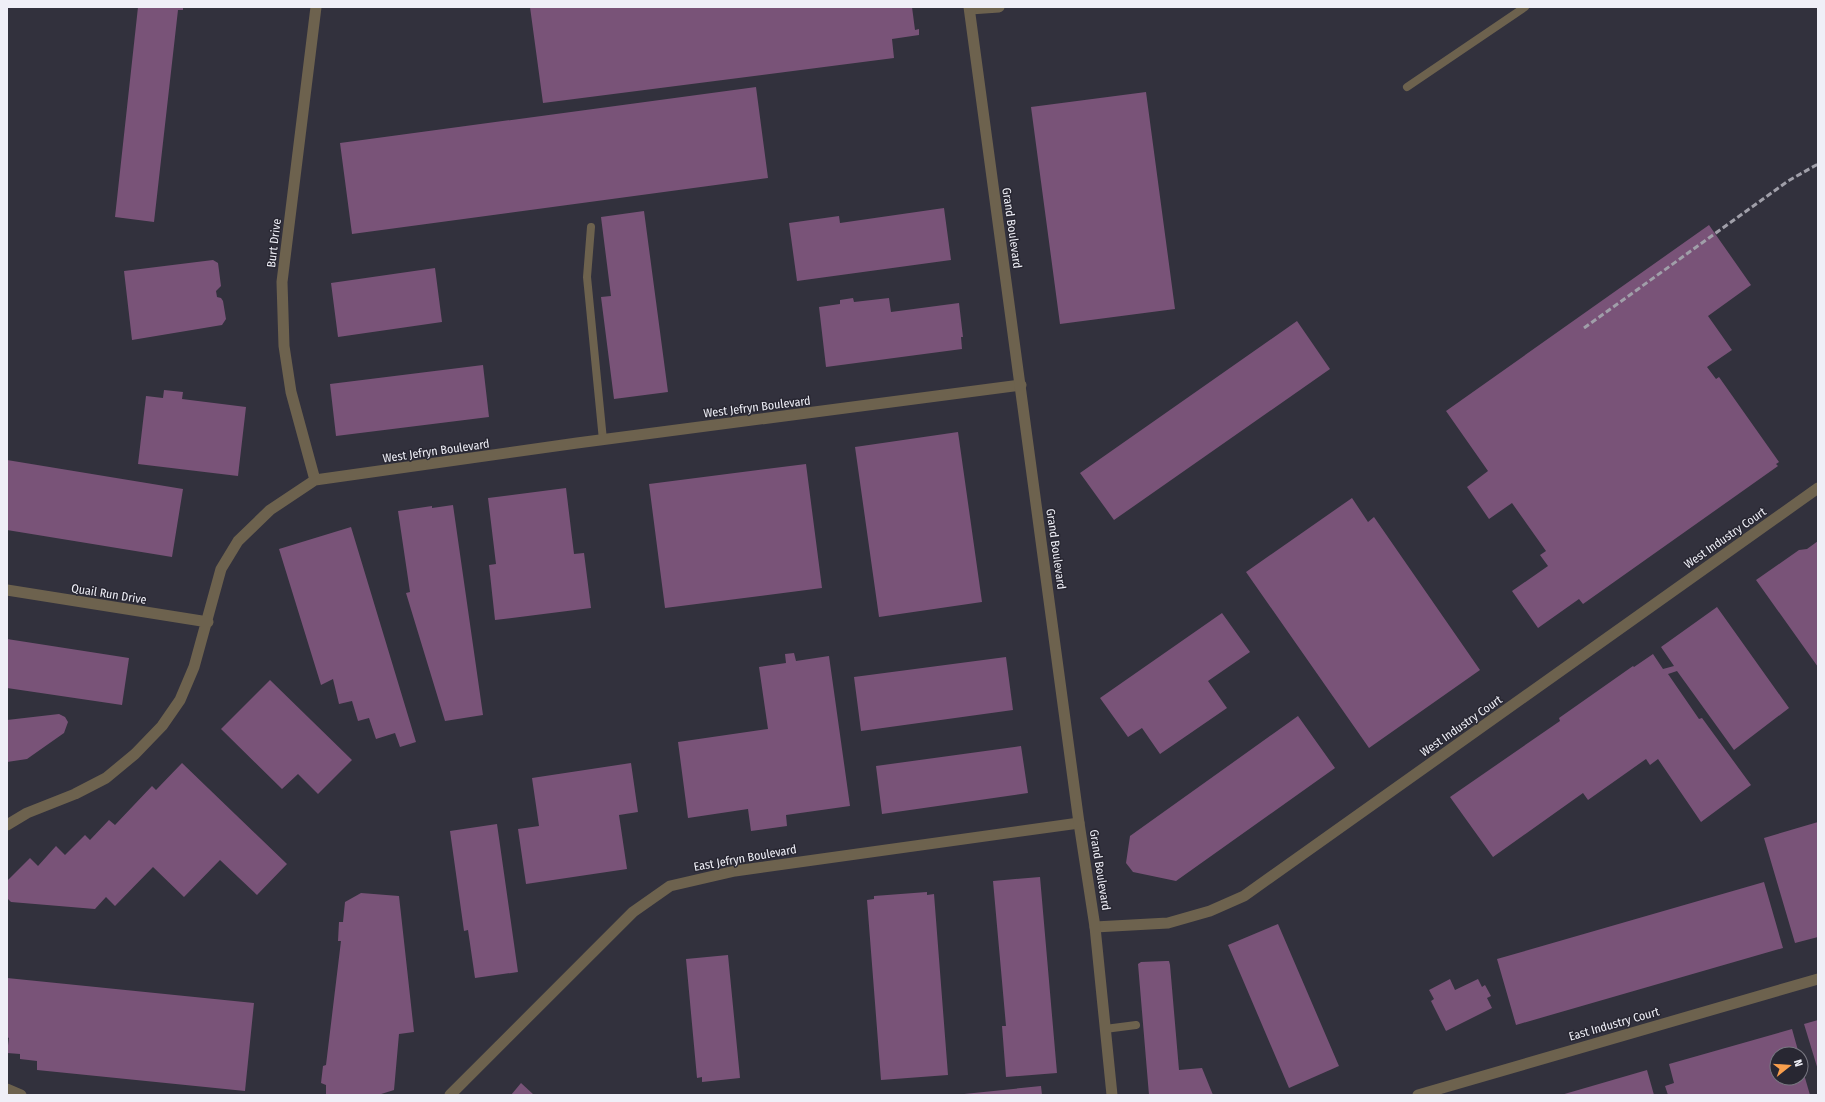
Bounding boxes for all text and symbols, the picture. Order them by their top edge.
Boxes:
street label: Grand Boulevard [999,187,1025,269]
street label: Burt Drive [264,218,284,268]
street label: West Jefryn Boulevard [703,393,811,421]
street label: West Jefryn Boulevard [382,437,490,465]
street label: West Industry Court [1681,504,1769,571]
street label: Grand Boulevard [1043,508,1069,590]
street label: Quail Run Drive [70,581,148,607]
street label: West Industry Court [1417,692,1505,759]
street label: Grand Boulevard [1087,829,1113,911]
street label: East Jefryn Boulevard [692,842,798,874]
street label: East Industry Court [1567,1004,1661,1044]
north arrow [1769,1046,1809,1086]
text: N [1791,1058,1805,1068]

